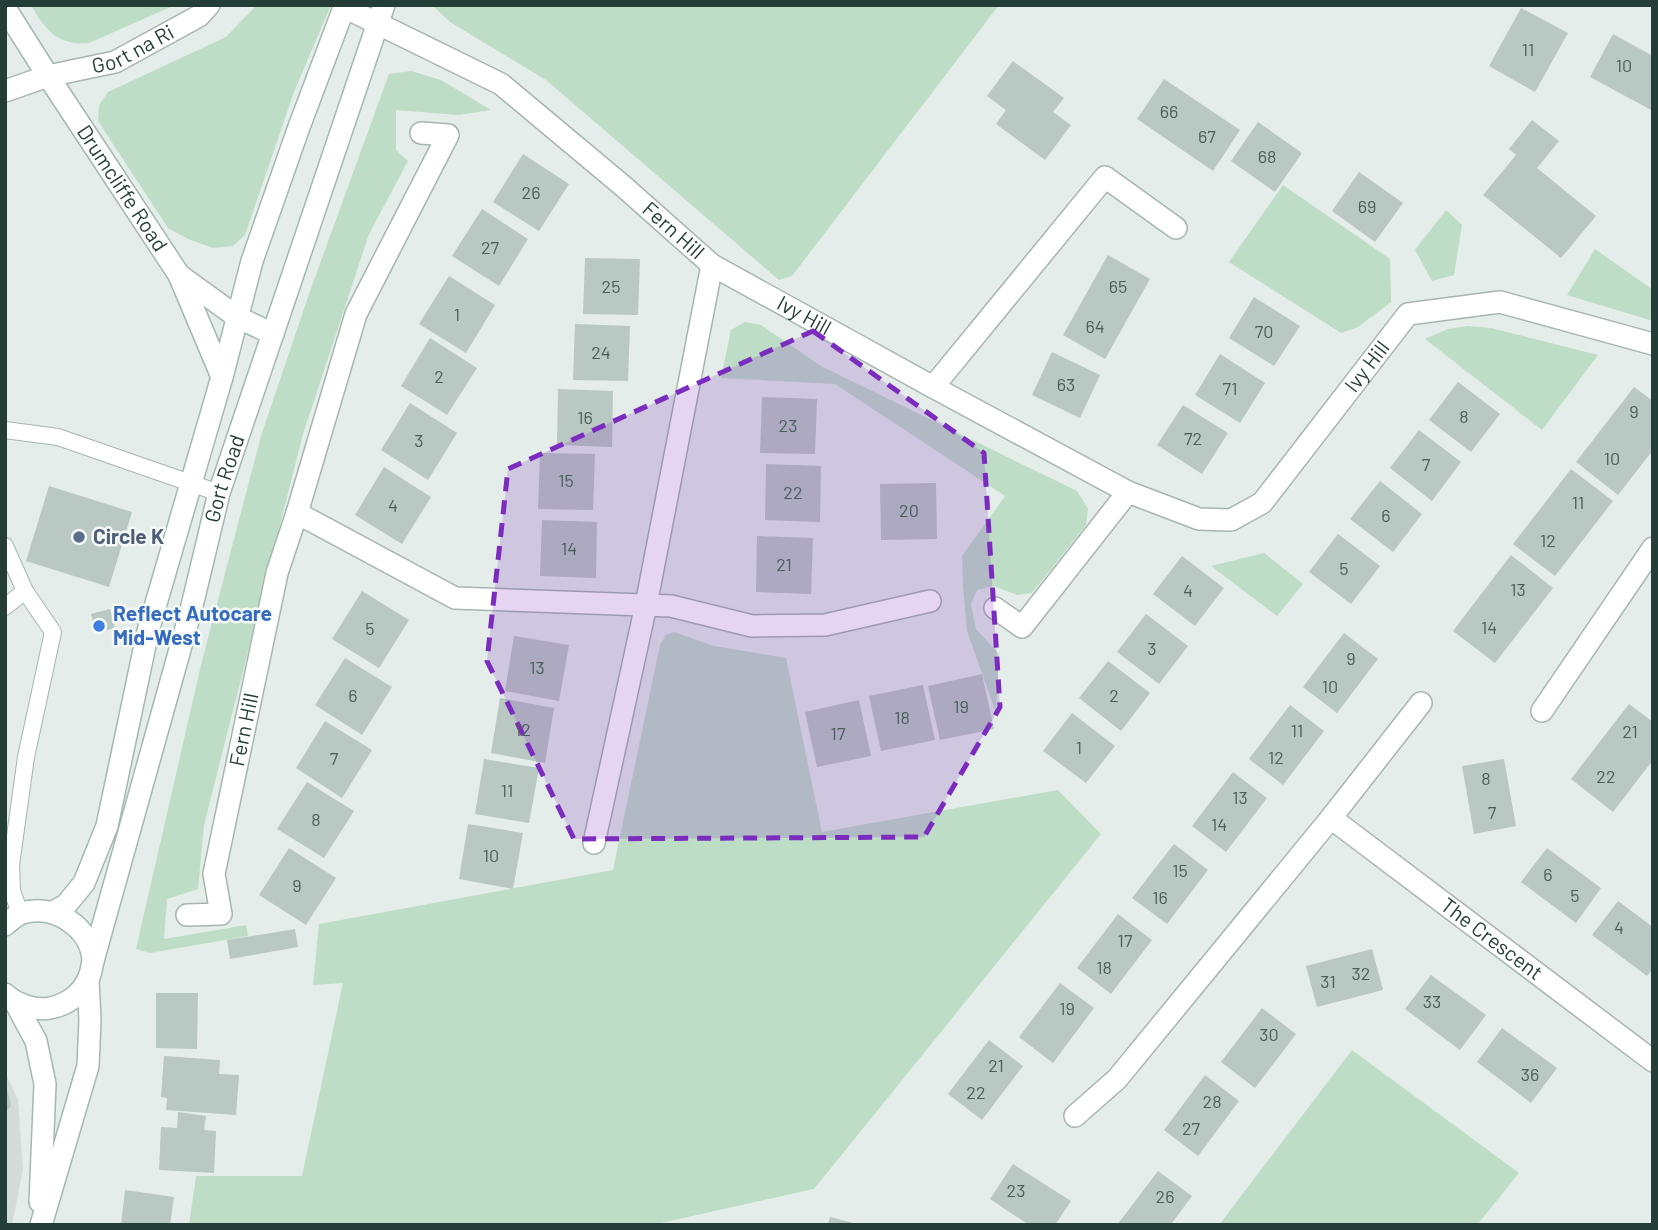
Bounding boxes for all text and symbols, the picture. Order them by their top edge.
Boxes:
street label: Gort na Ri [89,18,178,78]
house number: 11 [1522,38,1534,60]
house number: 10 [1616,54,1632,76]
house number: 66 [1160,100,1178,122]
street label: Drumcliffe Road [73,120,174,255]
house number: 67 [1198,125,1216,147]
house number: 68 [1258,145,1276,167]
house number: 26 [522,181,540,203]
street label: Fern Hill [638,195,710,263]
house number: 69 [1358,195,1376,217]
house number: 27 [481,236,500,258]
house number: 25 [602,275,620,297]
house number: 65 [1109,275,1127,297]
street label: Ivy Hill [773,289,836,339]
house number: 1 [454,303,460,325]
house number: 64 [1085,315,1105,337]
house number: 70 [1255,320,1273,342]
street label: Ivy Hill [1338,335,1394,396]
house number: 24 [591,341,611,363]
house number: 2 [434,365,444,387]
house number: 63 [1057,373,1075,395]
house number: 71 [1223,377,1237,399]
house number: 9 [1629,400,1639,422]
house number: 8 [1459,405,1469,427]
house number: 16 [577,406,593,428]
house number: 23 [779,414,797,436]
house number: 72 [1184,427,1202,449]
house number: 3 [414,429,424,451]
street label: Gort Road [198,431,249,525]
house number: 10 [1604,447,1620,469]
house number: 7 [1422,453,1431,475]
house number: 15 [558,469,574,491]
house number: 22 [783,481,803,503]
house number: 11 [1572,491,1584,513]
house number: 4 [388,494,398,516]
house number: 20 [899,499,919,521]
house number: 6 [1381,504,1391,526]
place label: Circle K [93,523,164,548]
marker: Circle K [71,529,87,545]
house number: 12 [1540,529,1556,551]
house number: 14 [561,537,577,559]
house number: 21 [776,553,792,575]
house number: 5 [1339,557,1349,579]
house number: 13 [1510,578,1526,600]
house number: 4 [1183,579,1193,601]
place label: Reflect Autocare Mid-West [113,600,272,649]
house number: 14 [1481,616,1497,638]
house number: 5 [365,617,375,639]
marker: Reflect Autocare Mid-West [91,618,107,634]
house number: 3 [1147,637,1157,659]
house number: 9 [1346,647,1356,669]
house number: 13 [529,656,545,678]
house number: 10 [1322,675,1338,697]
house number: 6 [348,684,358,706]
house number: 2 [1109,684,1119,706]
street label: Fern Hill [223,691,263,768]
house number: 19 [953,695,969,717]
house number: 18 [894,706,910,728]
house number: 12 [515,718,531,740]
house number: 11 [1291,719,1303,741]
house number: 21 [1622,720,1638,742]
house number: 17 [831,722,846,744]
house number: 1 [1076,736,1082,758]
house number: 12 [1268,746,1284,768]
house number: 7 [330,747,339,769]
house number: 22 [1596,765,1616,787]
house number: 8 [1481,767,1491,789]
house number: 11 [501,779,513,801]
house number: 13 [1232,786,1248,808]
house number: 7 [1488,801,1497,823]
house number: 8 [311,808,321,830]
house number: 14 [1211,813,1227,835]
house number: 10 [483,844,499,866]
house number: 15 [1172,859,1188,881]
house number: 6 [1543,863,1553,885]
house number: 9 [292,874,302,896]
house number: 5 [1570,884,1580,906]
house number: 16 [1152,886,1168,908]
street label: The Crescent [1437,891,1548,984]
house number: 4 [1614,916,1624,938]
house number: 17 [1118,929,1133,951]
house number: 18 [1096,956,1112,978]
house number: 32 [1352,962,1370,984]
house number: 31 [1320,970,1336,992]
house number: 33 [1423,990,1441,1012]
house number: 19 [1059,997,1075,1019]
house number: 30 [1259,1023,1279,1045]
house number: 21 [988,1054,1004,1076]
house number: 36 [1521,1063,1539,1085]
house number: 22 [966,1081,986,1103]
house number: 28 [1202,1090,1222,1112]
house number: 27 [1182,1117,1201,1139]
house number: 23 [1007,1179,1025,1201]
house number: 26 [1156,1185,1174,1207]

